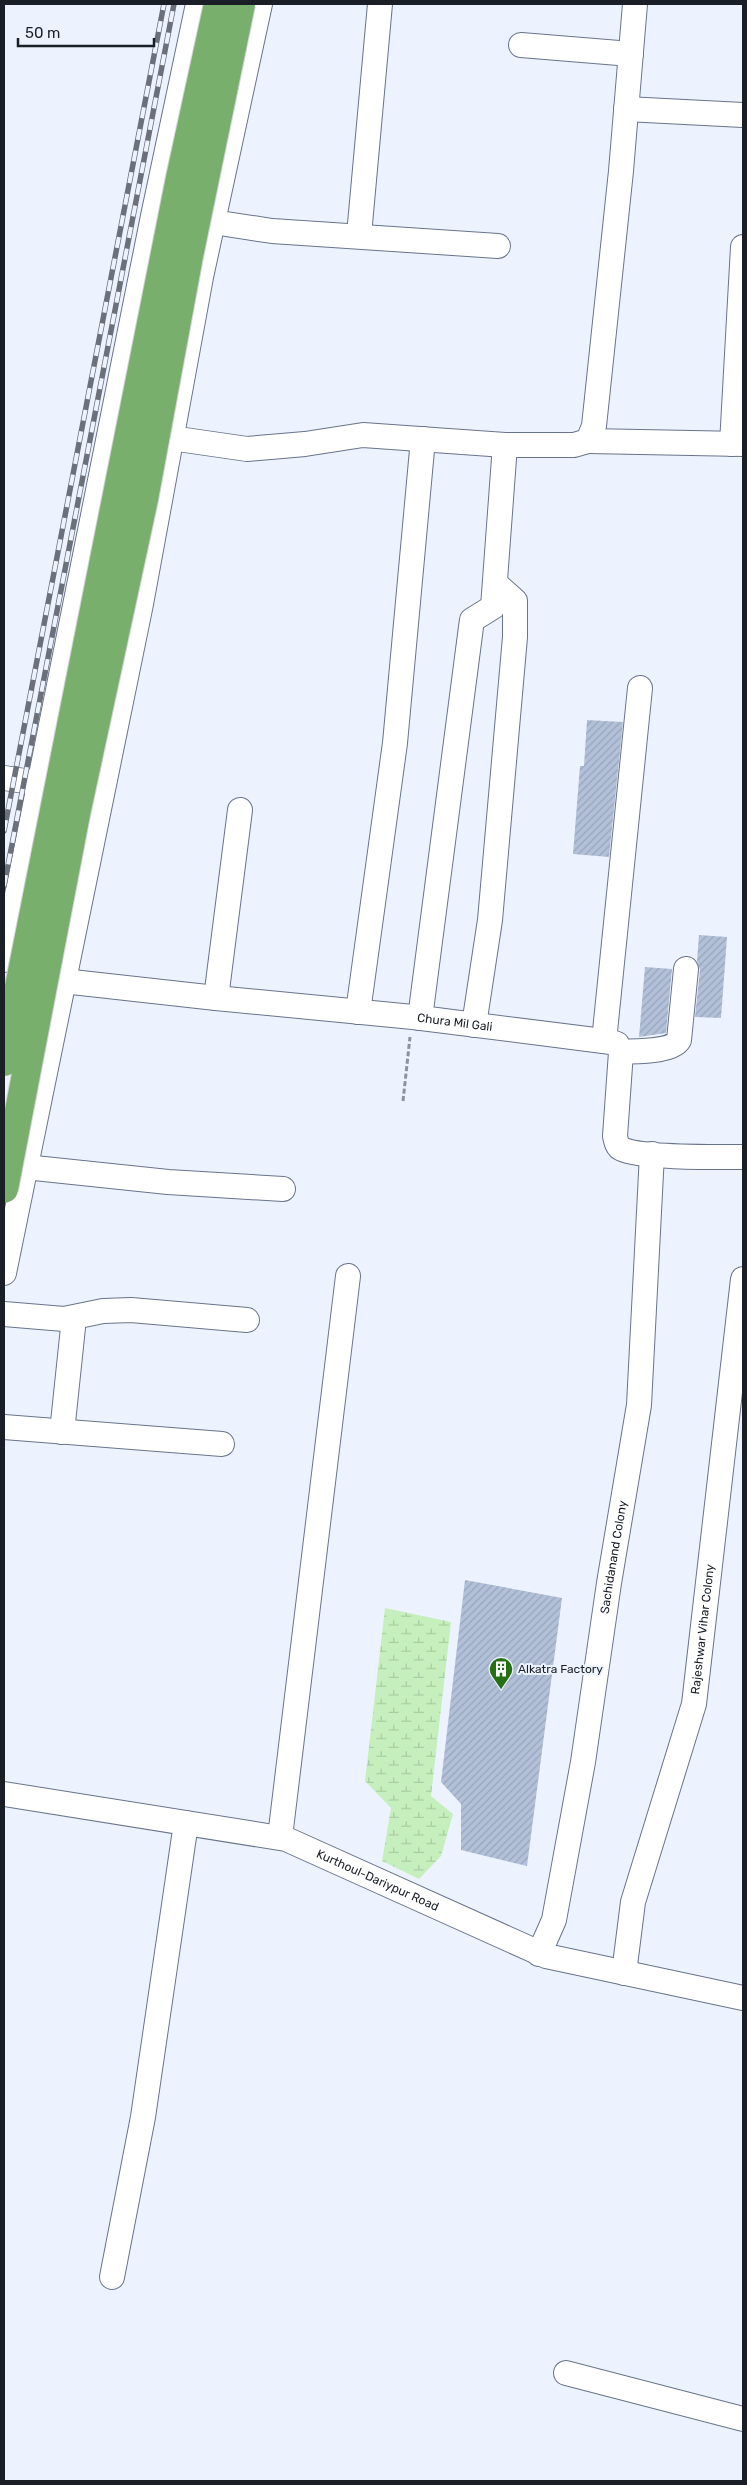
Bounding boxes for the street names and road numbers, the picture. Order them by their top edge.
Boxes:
street label: Chura Mil Gali [416,1011,493,1034]
street label: Sachidanand Colony [598,1499,630,1615]
street label: Rajeshwar Vihar Colony [688,1563,717,1695]
street label: Kurthoul-Dariypur Road [314,1847,441,1914]

